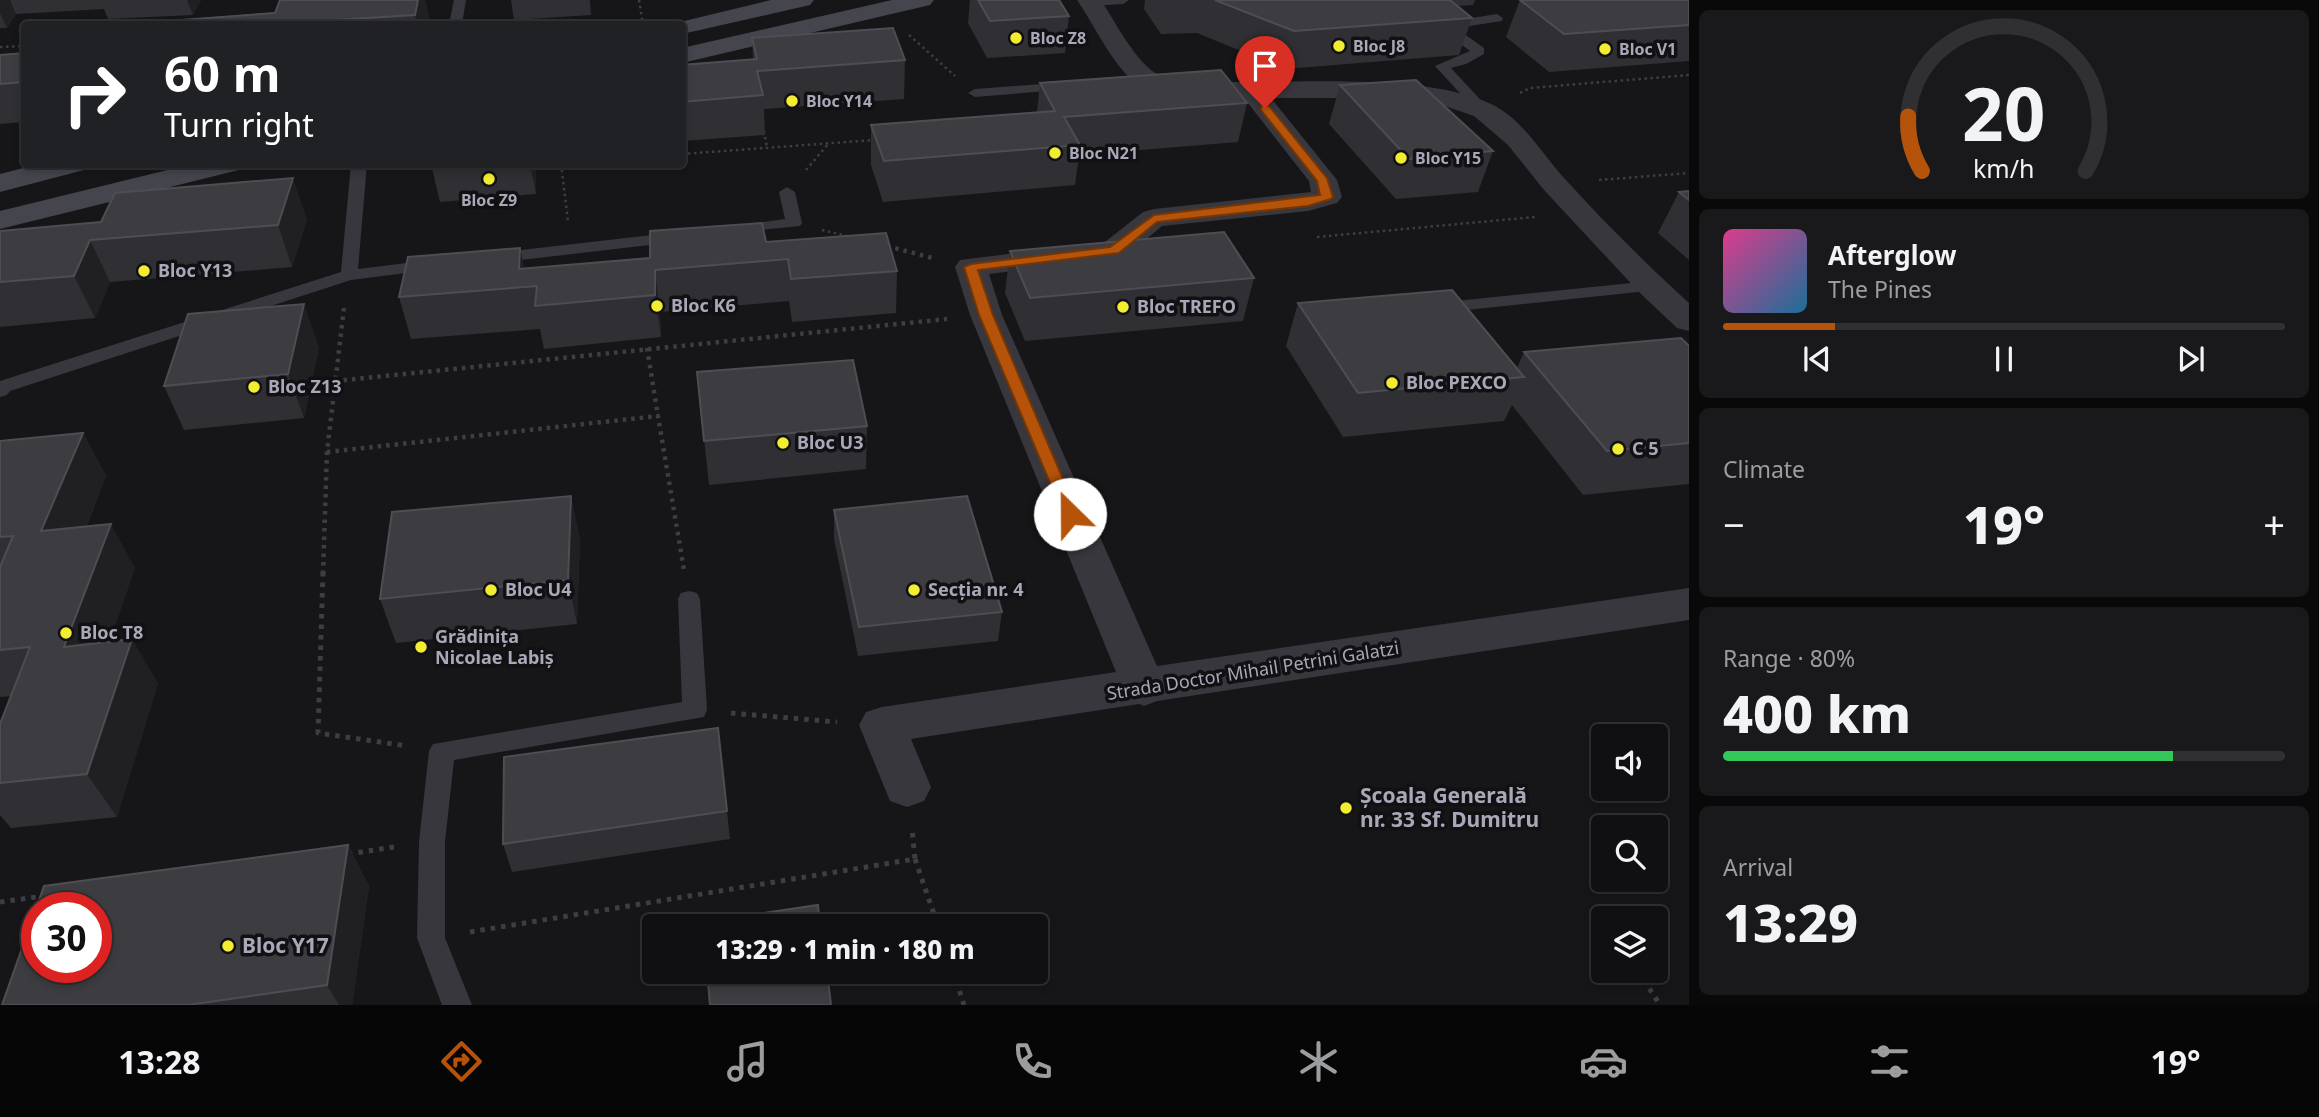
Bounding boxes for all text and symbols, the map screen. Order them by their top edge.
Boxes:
place label: Bloc Z8 [1030,27,1086,49]
marker: Bloc Z8 [1008,30,1024,46]
place label: Bloc J8 [1353,35,1405,57]
pin [1235,36,1295,108]
marker: Bloc J8 [1331,38,1347,54]
place label: Bloc V1 [1619,38,1676,60]
text: 60 m [164,40,281,106]
marker: Bloc V1 [1597,41,1613,57]
icon: arrive [1246,47,1284,85]
icon: right [49,49,140,140]
text: 20 [1962,63,2046,162]
place label: Bloc Y14 [806,90,872,112]
marker: Bloc Y14 [784,93,800,109]
text: Turn right [164,103,314,146]
place label: Bloc N21 [1069,142,1138,164]
marker: Bloc N21 [1047,145,1063,161]
place label: Bloc Y15 [1415,147,1481,169]
marker: Bloc Y15 [1393,150,1409,166]
text: km/h [1973,150,2035,184]
marker: Bloc Z9 [481,171,497,187]
place label: Bloc Z9 [461,189,517,211]
text: Afterglow [1828,237,1956,273]
place label: Bloc Y13 [158,258,232,282]
marker: Bloc Y13 [136,263,152,279]
text: The Pines [1828,273,1932,305]
place label: Bloc K6 [671,293,736,317]
place label: Bloc TREFO [1137,294,1236,318]
marker: Bloc K6 [649,298,665,314]
marker: Bloc TREFO [1115,299,1131,315]
icon: previous [1798,340,1836,378]
icon: pause [1985,340,2023,378]
icon: next [2172,340,2210,378]
place label: Bloc PEXCO [1406,370,1507,394]
place label: Bloc Z13 [268,374,342,398]
marker: Bloc PEXCO [1384,375,1400,391]
marker: Bloc Z13 [246,379,262,395]
place label: Bloc U3 [797,430,863,454]
marker: Bloc U3 [775,435,791,451]
place label: C 5 [1632,436,1659,460]
marker: C 5 [1610,441,1626,457]
text: Climate [1723,453,1805,485]
position arrow [1033,477,1107,551]
text: 19° [1963,488,2045,559]
text: − [1723,498,1745,550]
text: + [2263,498,2285,550]
place label: Bloc U4 [505,577,571,601]
place label: Secția nr. 4 [928,577,1024,601]
marker: Bloc U4 [483,582,499,598]
marker: Secția nr. 4 [906,582,922,598]
place label: Bloc T8 [80,620,143,644]
place label: Grădinița Nicolae Labiș [435,624,554,669]
marker: Bloc T8 [58,625,74,641]
street label: Strada Doctor Mihail Petrini Galatzi [1105,635,1401,705]
marker: Grădinița Nicolae Labiș [413,639,429,655]
text: Range · 80% [1723,642,1855,674]
text: 400 km [1723,677,1911,748]
map controls [1591,724,1668,983]
button: sound [1591,724,1668,801]
place label: Școala Generală nr. 33 Sf. Dumitru [1360,781,1539,833]
marker: Școala Generală nr. 33 Sf. Dumitru [1338,800,1354,816]
button: search [1591,815,1668,892]
text: Arrival [1723,851,1793,883]
text: 13:29 [1723,886,1858,957]
speed limit sign: 30 [21,892,112,983]
button: layers [1591,906,1668,983]
place label: Bloc Y17 [242,931,329,959]
text: 13:29 · 1 min · 180 m [715,931,975,967]
marker: Bloc Y17 [220,938,236,954]
icon: directions [437,1037,486,1086]
icon: music [723,1037,772,1086]
icon: phone [1008,1037,1057,1086]
icon: climate [1294,1037,1343,1086]
icon: car [1579,1037,1628,1086]
icon: filters [1865,1037,1914,1086]
text: 13:28 [118,1040,201,1083]
text: 19° [2150,1040,2201,1083]

